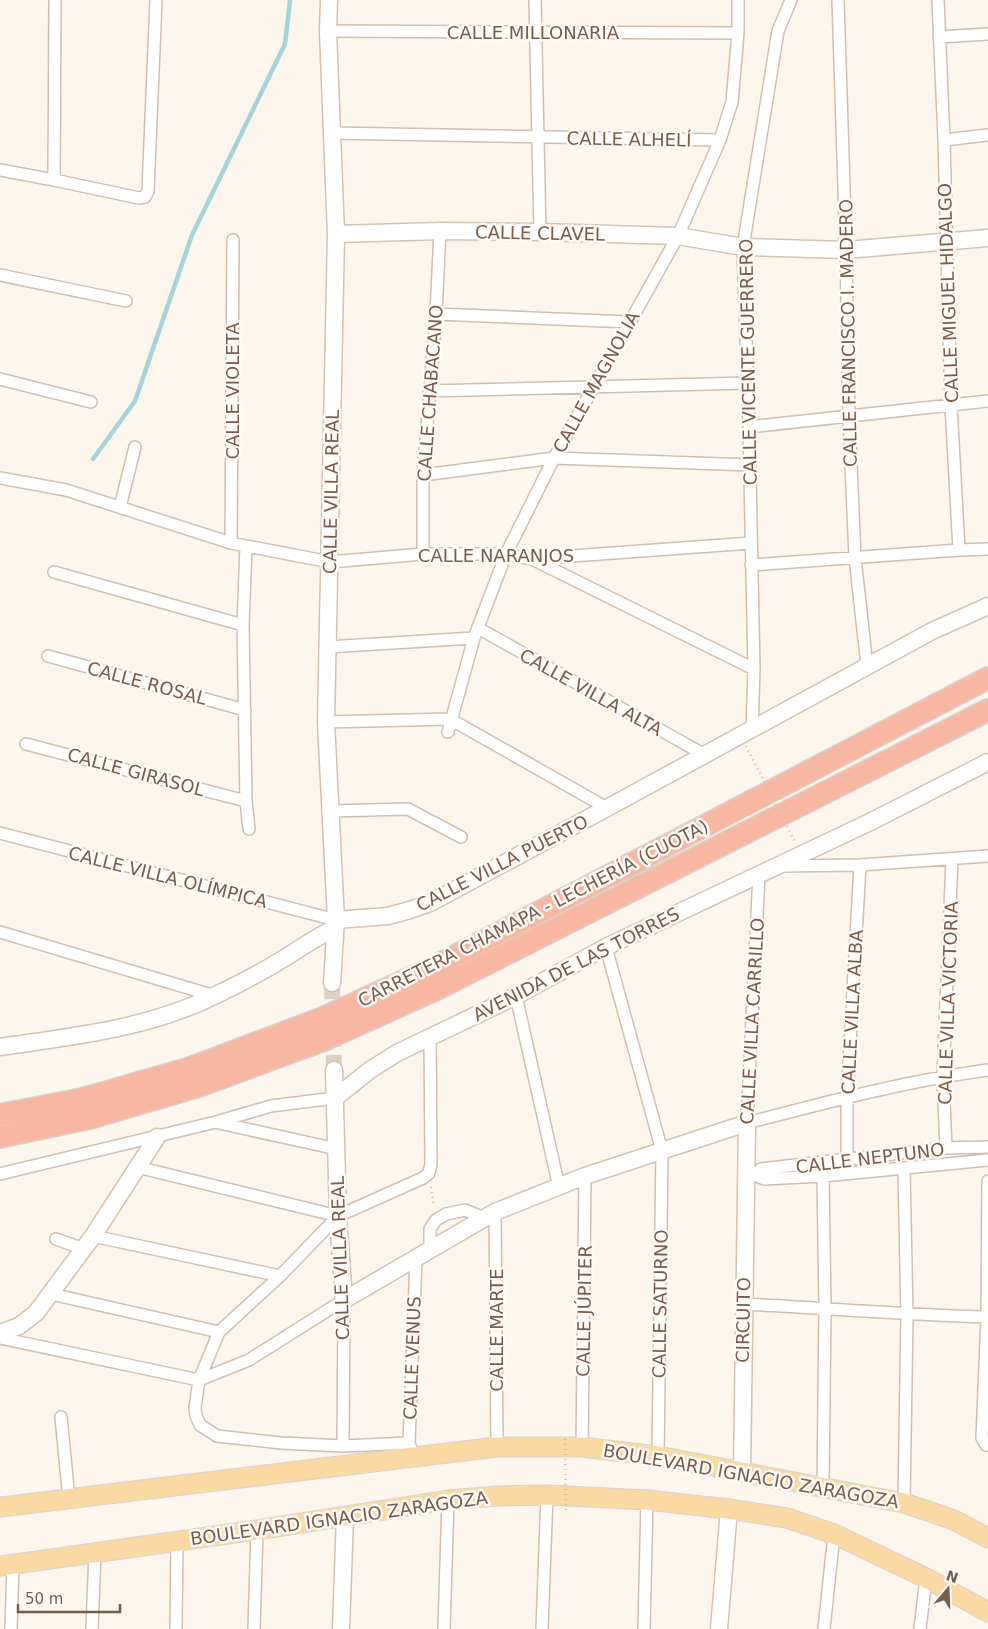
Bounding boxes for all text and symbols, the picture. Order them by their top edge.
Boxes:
street label: CALLE MILLONARIA [447,22,620,43]
street label: CALLE ALHELÍ [567,127,691,151]
street label: CALLE MIGUEL HIDALGO [934,183,962,403]
street label: CALLE FRANCISCO I. MADERO [835,199,861,467]
street label: CALLE CLAVEL [475,221,605,245]
street label: CALLE VICENTE GUERRERO [735,238,761,486]
street label: CALLE CHABACANO [413,304,447,482]
street label: CALLE MAGNOLIA [548,307,644,457]
street label: CALLE VIOLETA [222,322,243,460]
street label: CALLE VILLA REAL [319,410,343,574]
street label: CALLE NARANJOS [418,545,574,566]
street label: CALLE VILLA ALTA [516,644,667,740]
street label: CALLE ROSAL [85,657,209,709]
street label: CALLE GIRASOL [65,744,207,800]
street label: CALLE VILLA PUERTO [413,811,591,915]
street label: CARRETERA CHAMAPA - LECHERÍA (CUOTA) [354,815,712,1011]
street label: CALLE VILLA OLÍMPICA [66,842,270,912]
street label: CALLE VILLA VICTORIA [934,900,962,1105]
street label: AVENIDA DE LAS TORRES [469,903,683,1025]
street label: CALLE VILLA CARRILLO [736,917,768,1125]
street label: CALLE VILLA ALBA [837,928,867,1095]
street label: CALLE NEPTUNO [795,1138,945,1178]
street label: CALLE VILLA REAL [327,1175,353,1341]
street label: CALLE SATURNO [648,1229,672,1379]
street label: CALLE JÚPITER [572,1245,596,1377]
street label: CALLE MARTE [486,1268,507,1392]
street label: CIRCUITO [732,1277,754,1363]
street label: CALLE VENUS [399,1296,425,1420]
street label: BOULEVARD IGNACIO ZARAGOZA [601,1440,901,1513]
street label: BOULEVARD IGNACIO ZARAGOZA [189,1487,490,1549]
north arrow [923,1564,973,1614]
text: N [944,1567,960,1586]
scale bar [18,1582,120,1614]
text: 50 m [25,1590,63,1608]

